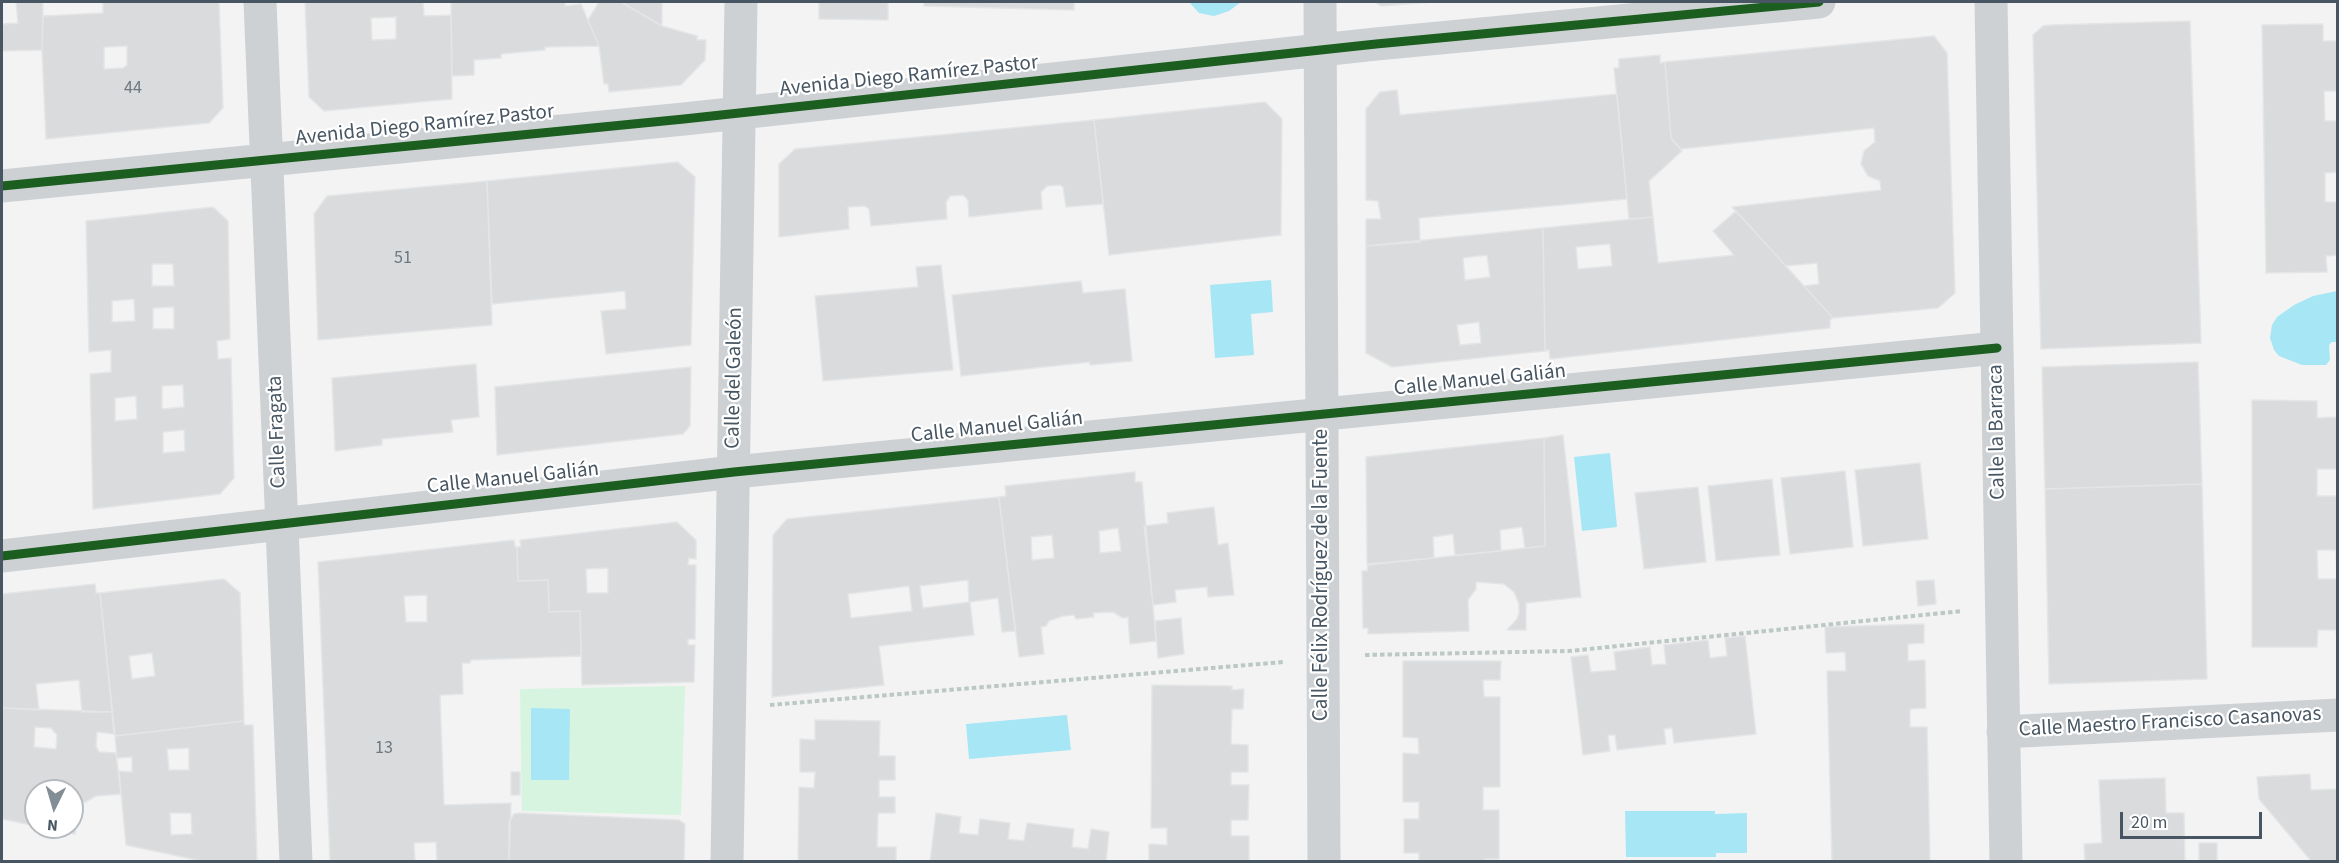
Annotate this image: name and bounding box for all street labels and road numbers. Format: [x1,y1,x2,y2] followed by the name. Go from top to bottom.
[779,51,1039,103] street label: Avenida Diego Ramírez Pastor
[295,100,555,152] street label: Avenida Diego Ramírez Pastor
[721,307,749,449] street label: Calle del Galeón
[1393,359,1567,403] street label: Calle Manuel Galián
[1984,364,2012,500] street label: Calle la Barraca
[263,375,293,489] street label: Calle Fragata
[910,406,1084,450] street label: Calle Manuel Galián
[1309,429,1335,721] street label: Calle Félix Rodríguez de la Fuente
[426,457,600,501] street label: Calle Manuel Galián
[2018,702,2322,744] street label: Calle Maestro Francisco Casanovas

